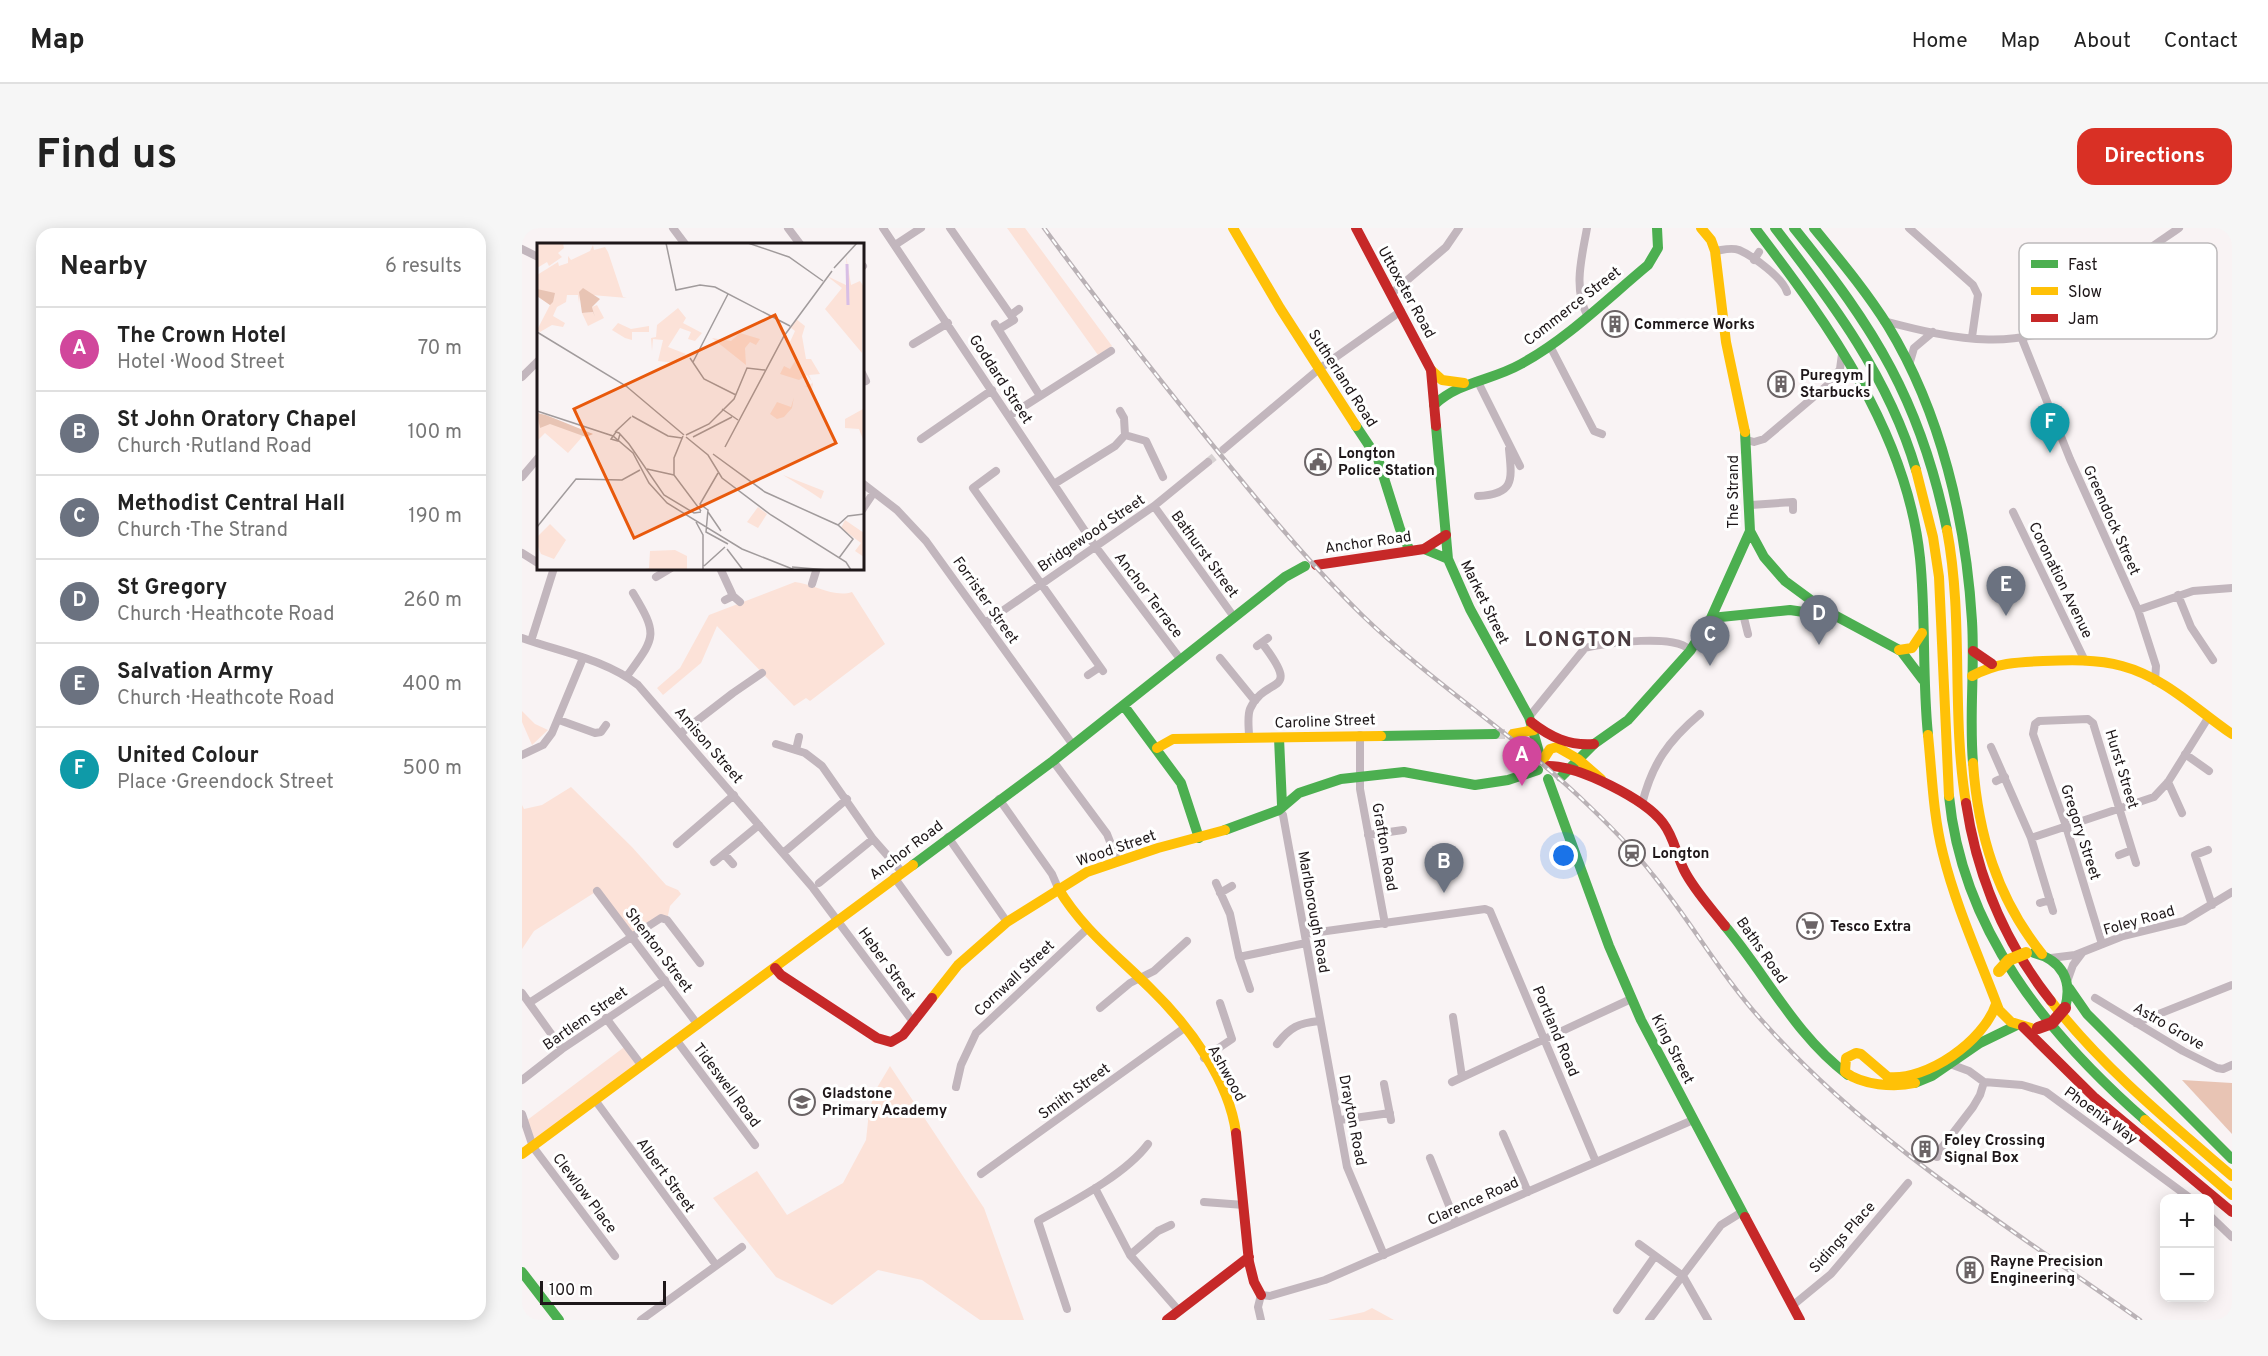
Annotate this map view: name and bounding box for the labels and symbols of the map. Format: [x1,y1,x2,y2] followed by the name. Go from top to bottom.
[537,243,864,570] inset map
[1373,243,1439,342] street label: Uttoxeter Road
[2019,243,2217,339] legend
[2068,256,2098,276] text: Fast
[1521,263,1625,351] street label: Commerce Street
[2068,283,2102,303] text: Slow
[1600,309,1630,339] building icon: Commerce Works
[2068,310,2099,330] text: Jam
[1634,316,1755,335] place label: Commerce Works
[1303,326,1380,431] street label: Sutherland Road
[964,332,1036,428] street label: Goddard Street
[1800,364,1872,403] place label: Puregym | Starbucks
[1766,369,1796,399] building icon: Puregym | Starbucks
[2030,404,2069,453] pin: F
[1338,445,1435,481] place label: Longton Police Station
[1303,447,1333,477] public building icon: Longton Police Station
[1725,455,1744,529] street label: The Strand
[2078,463,2143,579] street label: Greendock Street
[1035,491,1149,577] street label: Bridgewood Street
[1166,508,1242,602] street label: Bathurst Street
[2023,519,2096,642] street label: Coronation Avenue
[1324,528,1413,559] street label: Anchor Road
[1109,549,1186,643] street label: Anchor Terrace
[948,554,1022,648] street label: Forrister Street
[1455,557,1512,648] street label: Market Street
[1986,566,2026,616] pin: E
[1800,596,1838,645] pin: D
[1690,616,1730,666] pin: C
[1525,627,1633,654] district label: LONGTON
[669,704,746,788] street label: Amison Street
[1274,711,1376,734] street label: Caroline Street
[2099,727,2142,811] street label: Hurst Street
[1502,736,1542,786] pin: A
[2055,782,2104,883] street label: Gregory Street
[1366,802,1401,893] street label: Grafton Road
[866,817,948,885] street label: Anchor Road
[1074,827,1159,872] street label: Wood Street
[1617,838,1647,868] station icon: Longton
[1549,841,1578,870] your location
[1424,844,1464,893] pin: B
[1652,845,1710,864] place label: Longton
[1292,850,1333,975] street label: Marlborough Road
[2101,902,2177,941] street label: Foley Road
[620,905,696,997] street label: Shenton Street
[1795,911,1825,941] supermarket icon: Tesco Extra
[1731,914,1791,988] street label: Baths Road
[1830,918,1911,937] place label: Tesco Extra
[853,924,919,1005] street label: Heber Street
[971,937,1059,1021] street label: Cornwall Street
[540,983,632,1055] street label: Bartlem Street
[1527,983,1582,1080] street label: Portland Road
[2129,999,2207,1055] street label: Astro Grove
[1646,1012,1697,1088] street label: King Street
[688,1040,764,1132] street label: Tideswell Road
[1202,1042,1249,1105] street label: Ashwood
[1035,1060,1115,1125] street label: Smith Street
[1333,1073,1370,1167] street label: Drayton Road
[2060,1083,2141,1149] street label: Phoenix Way
[822,1085,948,1121] place label: Gladstone Primary Academy
[787,1087,817,1117] school or university icon: Gladstone Primary Academy
[1944,1132,2045,1168] place label: Foley Crossing Signal Box
[1910,1134,1940,1164] building icon: Foley Crossing Signal Box
[631,1135,698,1217] street label: Albert Street
[547,1150,620,1238] street label: Clewlow Place
[1425,1174,1522,1231] street label: Clarence Road
[1806,1198,1880,1278] street label: Sidings Place
[1990,1253,2103,1289] place label: Rayne Precision Engineering
[1955,1255,1985,1285] building icon: Rayne Precision Engineering
[540,1278,666,1306] scale bar

